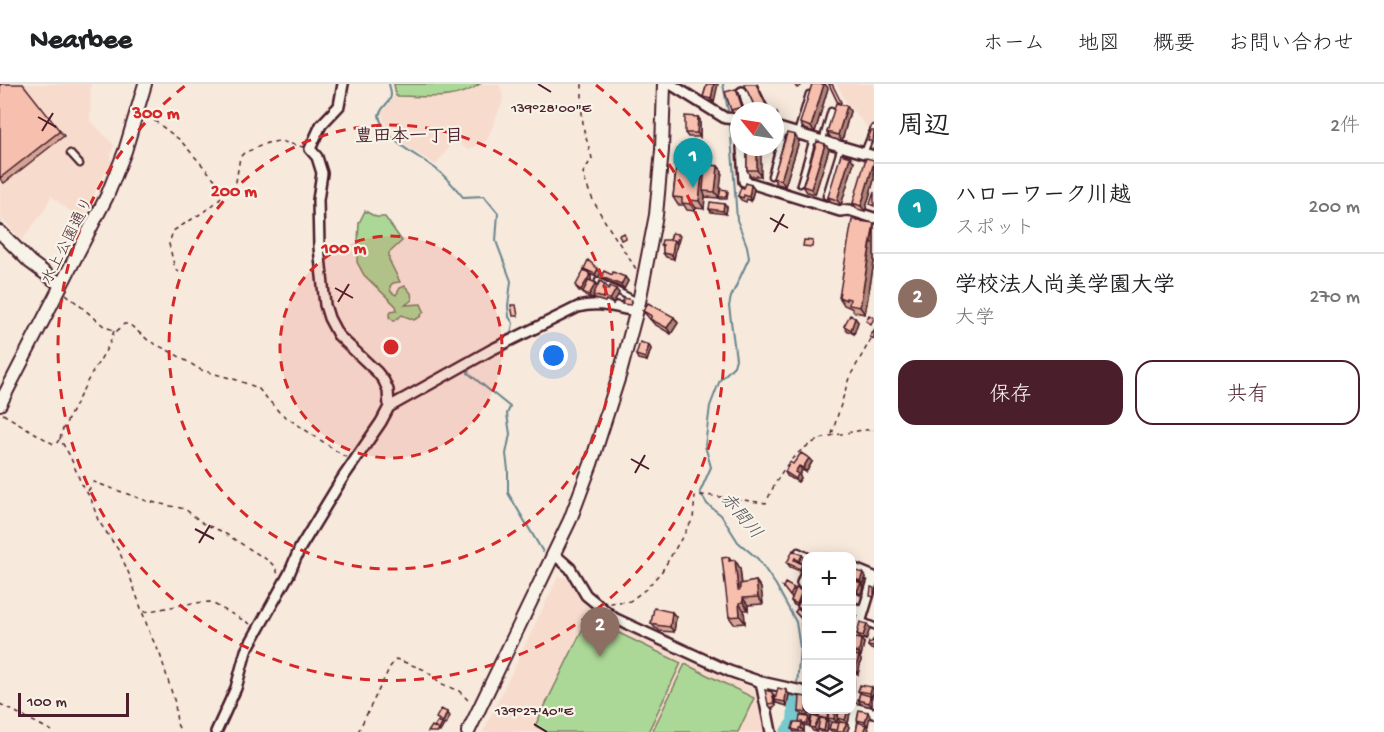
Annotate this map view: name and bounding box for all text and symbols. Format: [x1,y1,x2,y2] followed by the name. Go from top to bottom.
[30,25,132,58] text: Nearbee
[983,33,1045,58] text: ホーム
[1078,33,1120,58] text: 地図
[1153,33,1195,58] text: 概要
[1228,33,1354,58] text: お問い合わせ
[510,100,592,118] text: 139°28'00"E
[730,102,784,156] north arrow
[132,104,180,125] text: 300 m
[898,113,950,144] text: 周辺
[1330,116,1360,139] text: 2件
[355,126,463,148] district label: 豊田本一丁目
[674,138,712,188] pin: 1
[211,182,257,203] text: 200 m
[955,184,1131,210] text: ハローワーク川越
[38,194,99,289] street label: 水上公園通り
[913,197,922,220] text: 1
[1309,197,1360,220] text: 200 m
[955,218,1035,241] text: スポット
[321,239,367,260] text: 100 m
[955,274,1175,300] text: 学校法人尚美学園大学
[913,287,922,310] text: 2
[1310,287,1360,310] text: 270 m
[955,308,995,331] text: 大学
[381,337,401,357] centre of rings
[539,341,568,370] your location
[898,360,1123,425] button: 保存
[1135,360,1360,425] button: 共有
[715,489,766,544] water label: 赤間川
[802,552,856,714] map controls
[802,552,856,606] button: +
[802,606,856,660] button: −
[580,608,620,657] pin: 2
[802,660,856,714] button: layers
[18,690,129,718] scale bar
[27,694,67,713] text: 100 m
[494,703,574,721] text: 139°27'40"E

